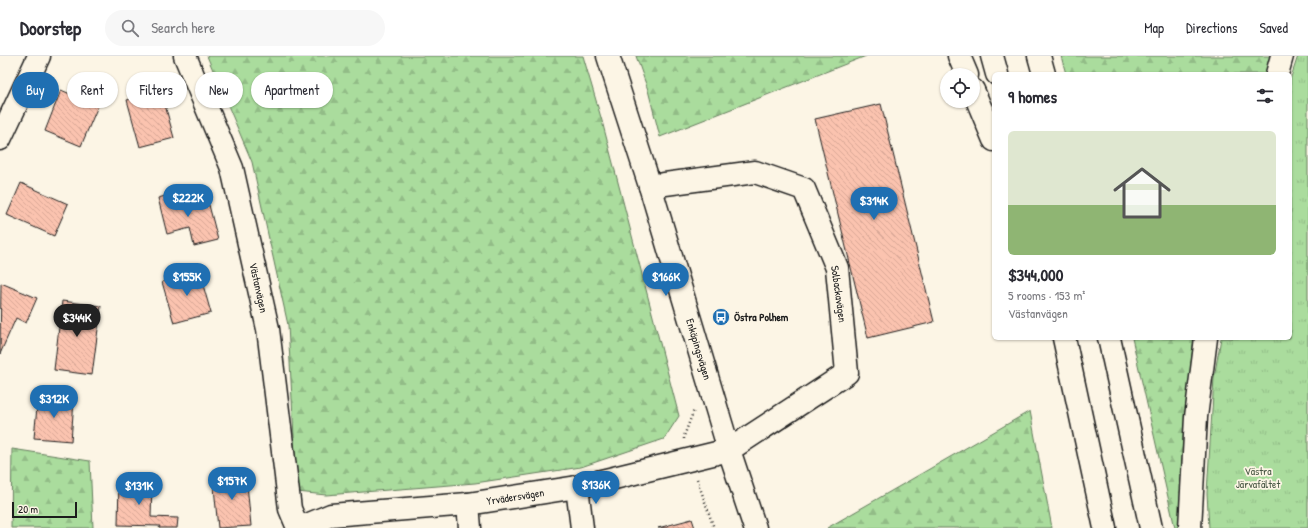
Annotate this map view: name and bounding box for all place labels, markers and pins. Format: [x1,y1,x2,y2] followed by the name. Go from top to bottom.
[160,184,216,218] pin: $222K
[846,187,902,221] pin: $314K
[159,263,215,297] pin: $155K
[638,263,694,297] pin: $166K
[49,304,105,338] pin: $344K
[711,307,731,327] bus stop icon: Östra Polhem
[734,310,789,324] place label: Östra Polhem
[26,385,82,419] pin: $312K
[204,467,260,501] pin: $157K
[568,471,624,505] pin: $136K
[111,472,167,506] pin: $131K

